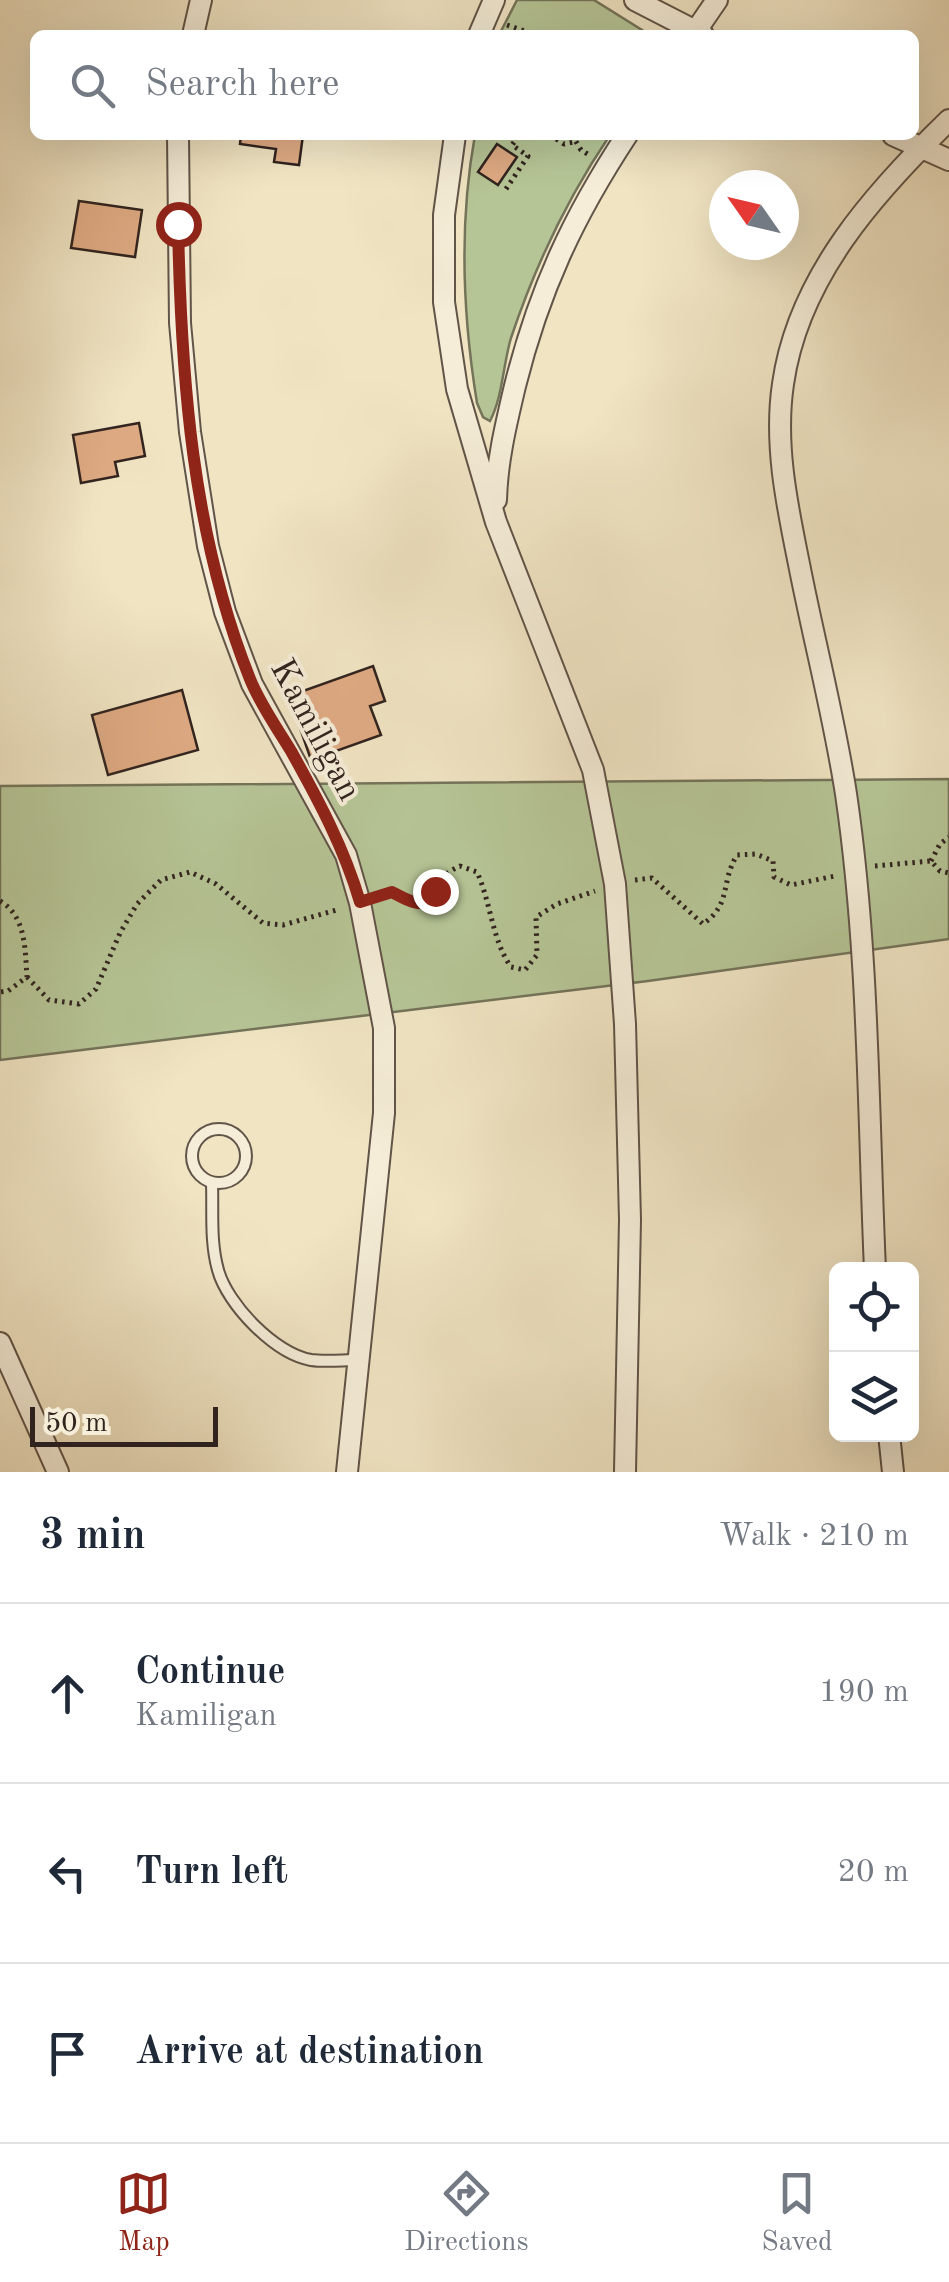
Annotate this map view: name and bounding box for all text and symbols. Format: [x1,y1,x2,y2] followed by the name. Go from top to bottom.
[30,30,919,140] search box
[65,58,120,113] icon: search
[145,66,340,104] text: Search here
[709,170,799,260] north arrow
[156,202,202,248] route start
[263,654,367,807] street label: Kamiligan
[413,869,459,915] route end
[829,1262,919,1442] map controls
[829,1262,919,1352] button: locate
[829,1352,919,1442] button: layers
[30,1402,218,1446] scale bar
[45,1410,108,1438] text: 50 m
[40,1516,146,1558] text: 3 min
[719,1521,909,1553] text: Walk · 210 m
[135,1654,285,1692] text: Continue
[40,1666,95,1721] icon: ahead
[819,1677,909,1709] text: 190 m
[135,1701,277,1733] text: Kamiligan
[40,1846,95,1901] icon: left
[135,1854,288,1892] text: Turn left
[838,1857,909,1889] text: 20 m
[40,2026,95,2081] icon: arrive
[135,2034,484,2072] text: Arrive at destination
[116,2166,171,2261] tab: Map
[404,2166,529,2261] tab: Directions
[761,2166,833,2261] tab: Saved

